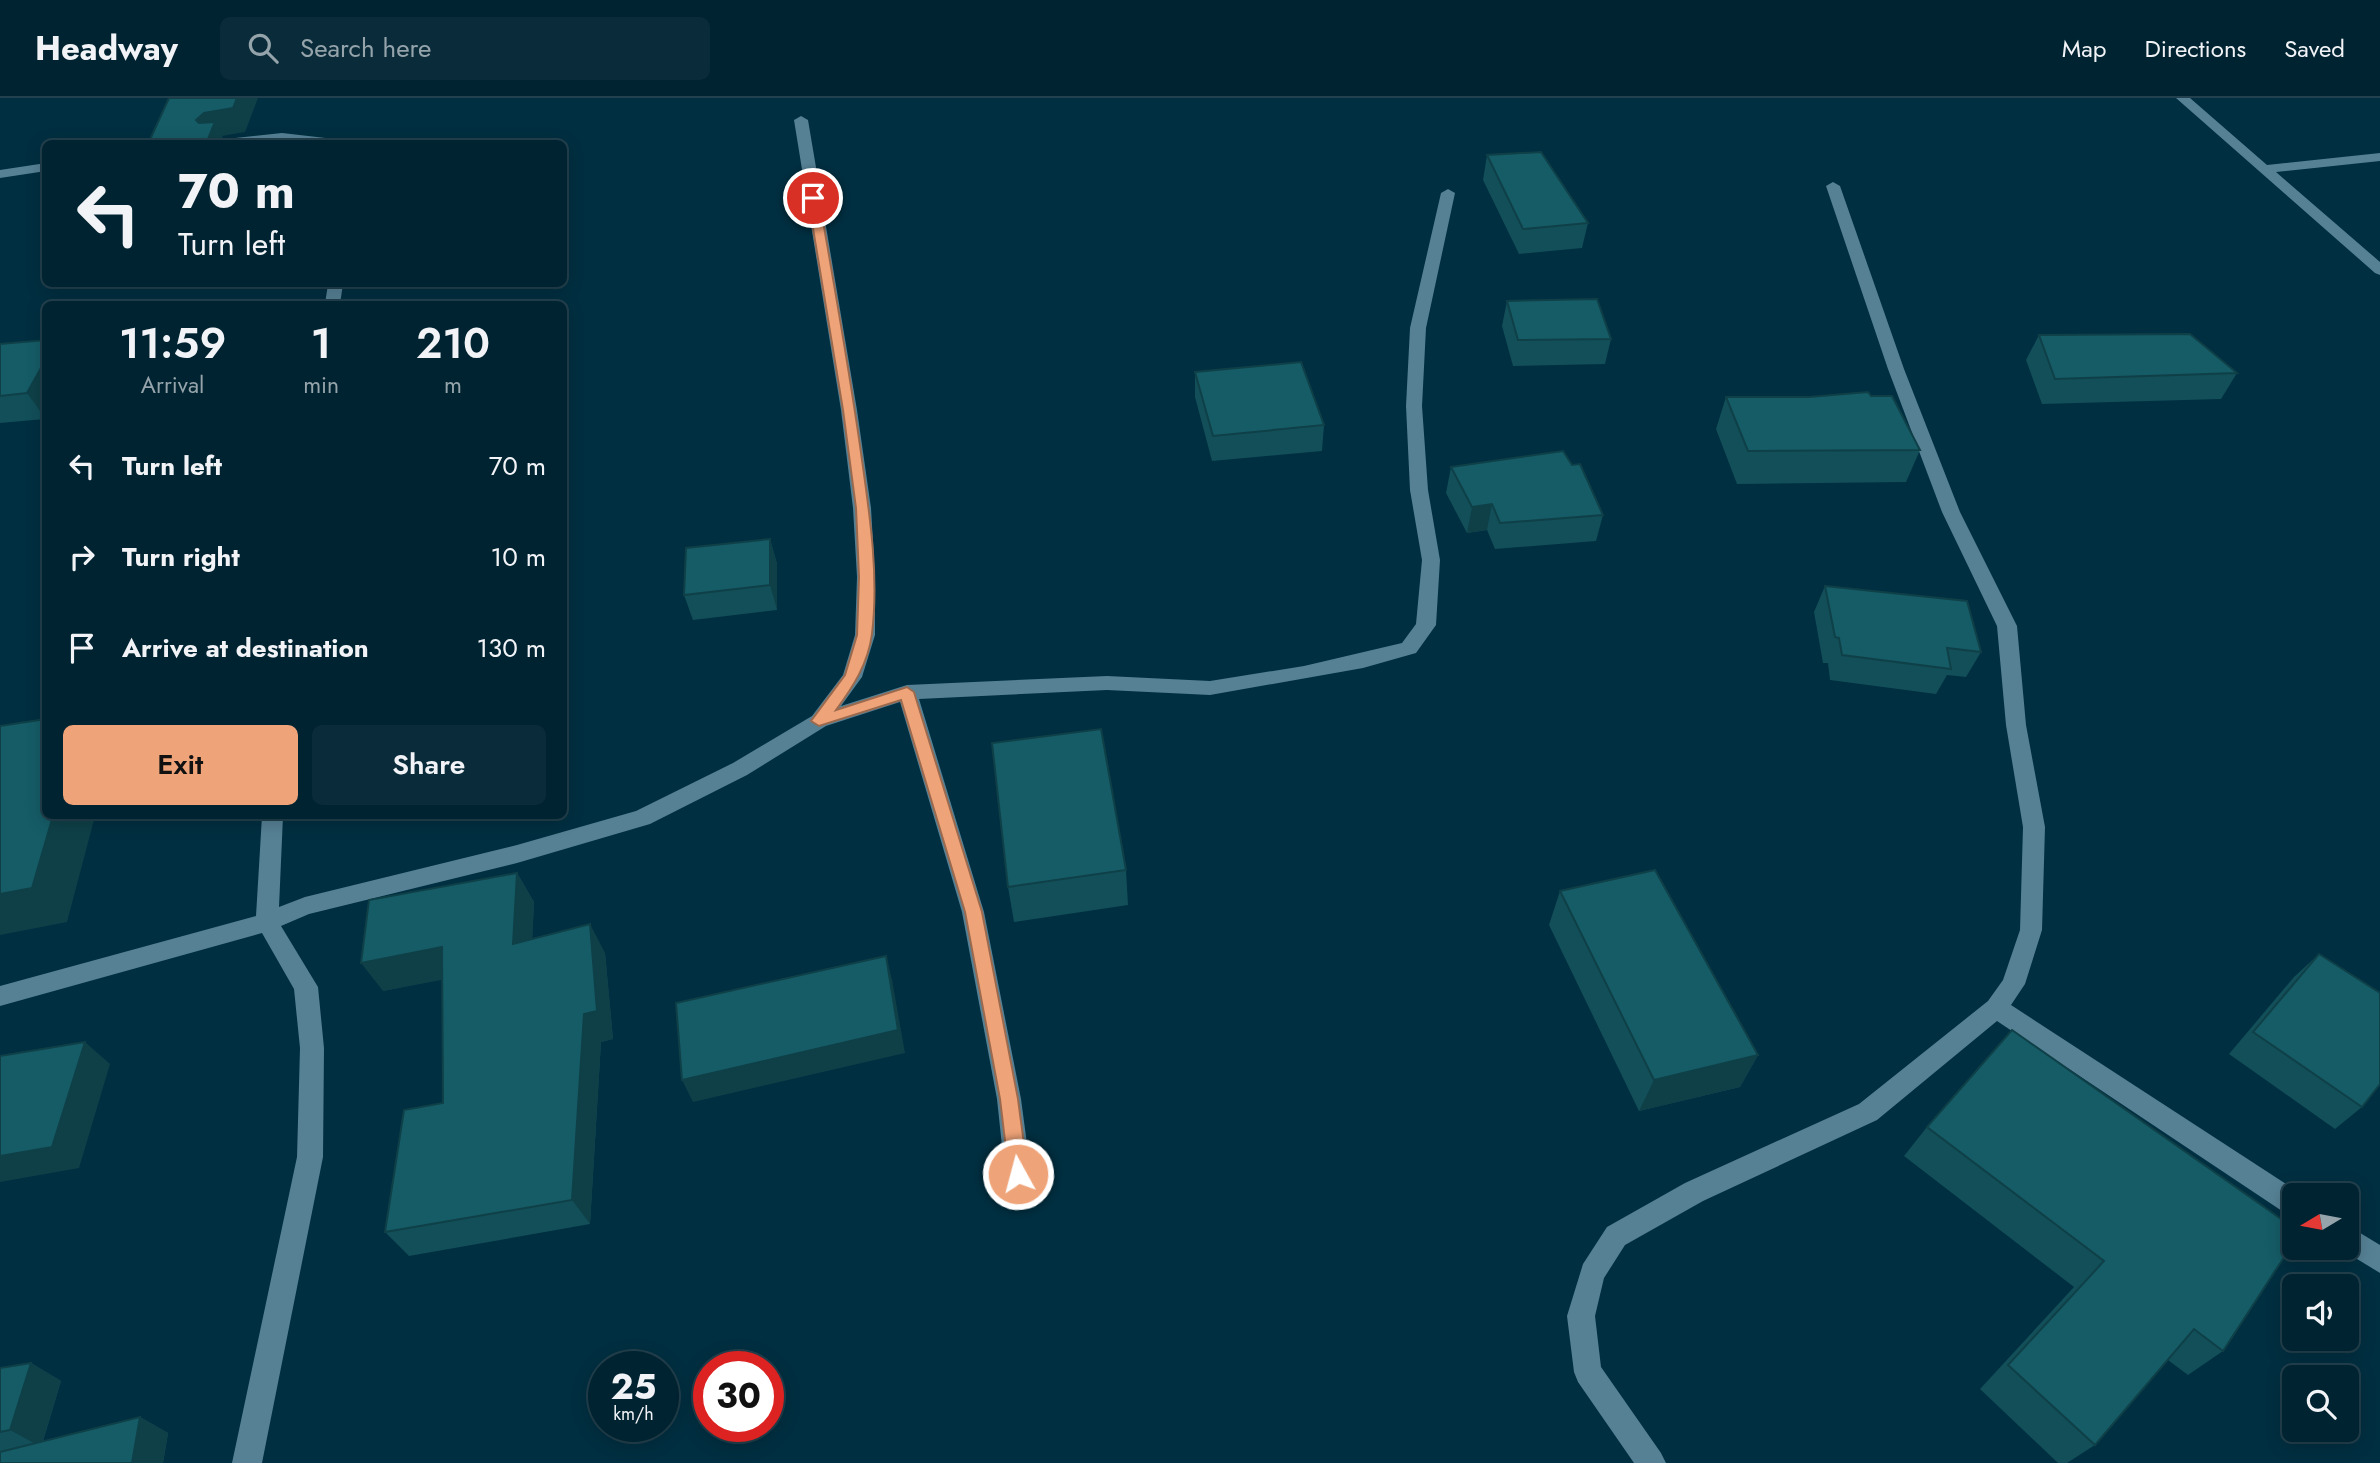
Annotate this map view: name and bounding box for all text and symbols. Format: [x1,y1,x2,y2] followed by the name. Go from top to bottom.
[220,17,710,80] search box
[35,25,178,72] text: Headway
[244,29,282,67] icon: search
[300,29,431,67] text: Search here
[2062,31,2107,66] text: Map
[2145,31,2246,66] text: Directions
[2284,31,2345,66] text: Saved
[178,156,295,226] text: 70 m
[63,168,154,259] icon: left
[783,168,843,228] pin
[794,179,832,217] icon: arrive
[178,221,285,267] text: Turn left
[119,313,226,374] text: 11:59
[311,313,331,374] text: 1
[416,313,490,374] text: 210
[141,368,204,402] text: Arrival
[303,368,339,402] text: min
[444,368,462,402] text: m
[63,447,101,485] icon: left
[122,447,222,485] text: Turn left
[489,447,546,485] text: 70 m
[63,538,101,576] icon: right
[122,538,240,576] text: Turn right
[491,538,546,576] text: 10 m
[63,629,101,667] icon: arrive
[122,629,369,667] text: Arrive at destination
[476,629,546,667] text: 130 m
[63,725,298,805] button: Exit
[312,725,546,805] button: Share
[981,1137,1055,1211] position arrow
[2282,1183,2359,1260] north arrow
[2282,1183,2359,1442] map controls
[2282,1274,2359,1351] button: sound
[693,1351,784,1442] speed limit sign: 30
[611,1362,656,1412] text: 25
[2282,1365,2359,1442] button: search
[613,1401,654,1427] text: km/h

